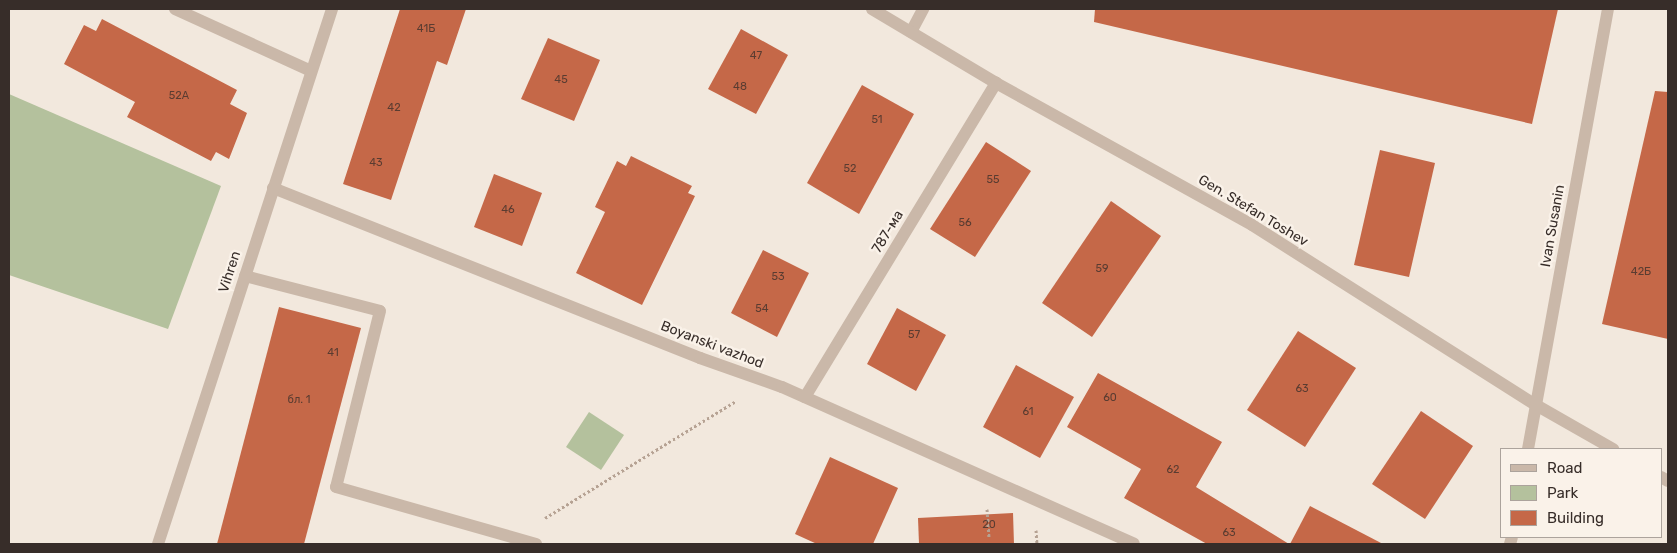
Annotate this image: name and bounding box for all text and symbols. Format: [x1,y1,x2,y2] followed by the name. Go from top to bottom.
[417,22,435,36] house number: 41Б
[750,49,762,63] house number: 47
[554,73,568,87] house number: 45
[733,80,747,94] house number: 48
[169,89,189,103] house number: 52А
[387,101,401,115] house number: 42
[871,113,883,127] house number: 51
[369,156,383,170] house number: 43
[844,162,856,176] house number: 52
[1195,171,1311,251] street label: Gen. Stefan Toshev
[986,173,1000,187] house number: 55
[1537,184,1569,268] street label: Ivan Susanin
[501,203,515,217] house number: 46
[869,208,907,256] street label: 787-ма
[958,216,972,230] house number: 56
[215,249,245,295] street label: Vihren
[1095,262,1109,276] house number: 59
[1631,265,1651,279] house number: 42Б
[771,270,785,284] house number: 53
[755,302,769,316] house number: 54
[658,318,766,372] street label: Boyanski vazhod
[908,328,920,342] house number: 57
[327,346,339,360] house number: 41
[1295,382,1309,396] house number: 63
[1103,391,1117,405] house number: 60
[288,393,310,407] house number: бл. 1
[1022,405,1034,419] house number: 61
[1500,448,1662,538] legend
[1547,459,1583,477] text: Road
[1166,463,1180,477] house number: 62
[1547,484,1578,502] text: Park
[1547,509,1604,527] text: Building
[982,518,996,532] house number: 20
[1222,526,1236,540] house number: 63

